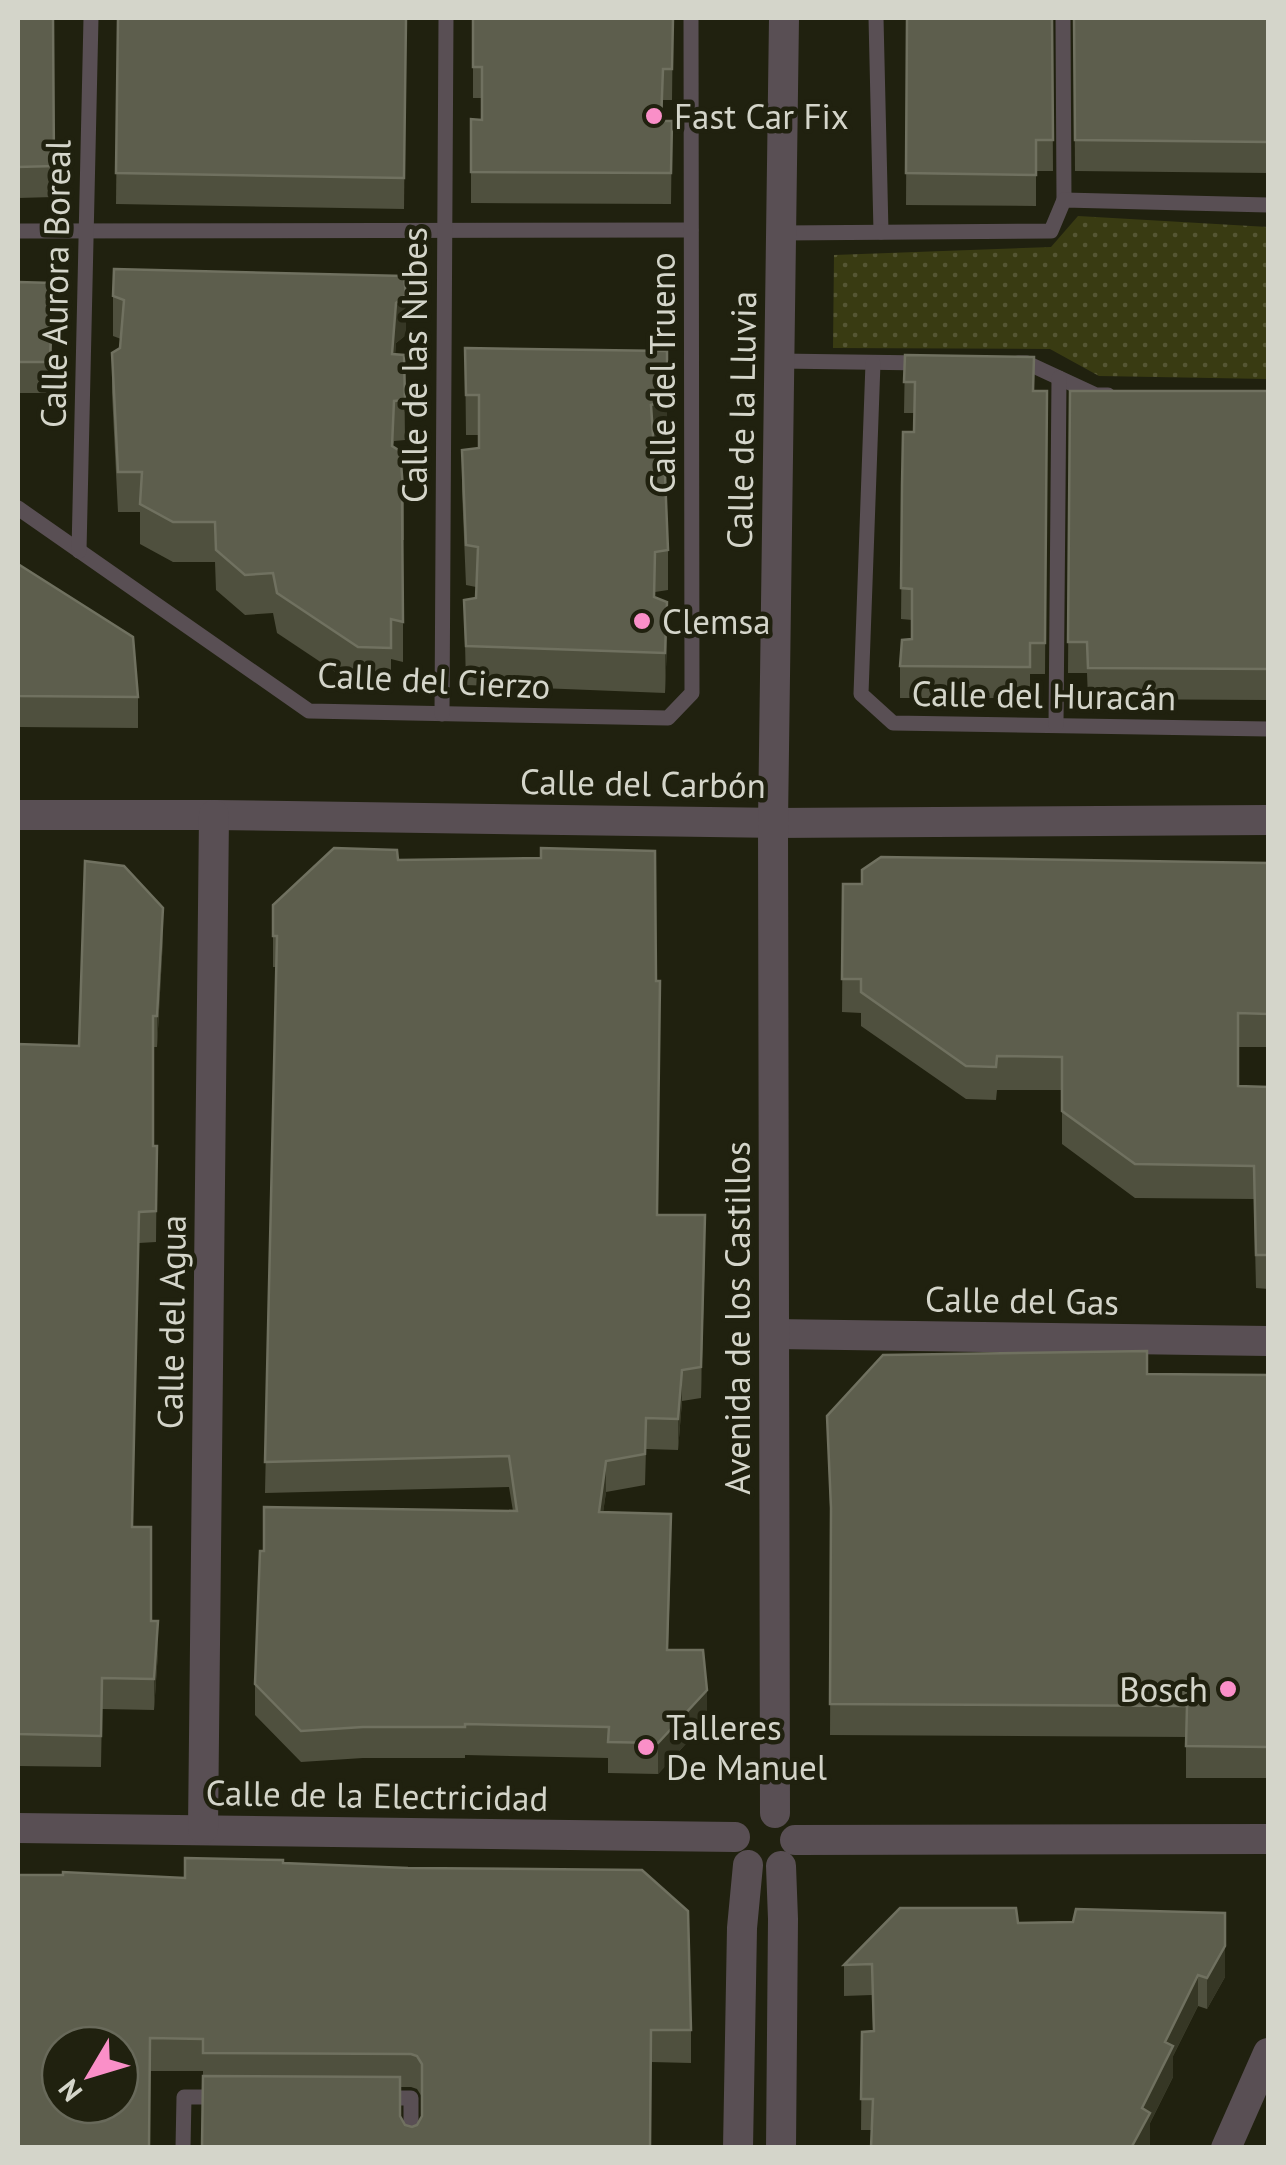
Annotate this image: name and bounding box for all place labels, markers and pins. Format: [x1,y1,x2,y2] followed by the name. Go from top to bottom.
[674,93,849,139] place label: Fast Car Fix
[643,105,665,127] marker: Fast Car Fix
[662,598,771,644] place label: Clemsa
[631,610,653,632] marker: Clemsa
[1119,1666,1208,1712] place label: Bosch
[1217,1678,1239,1700] marker: Bosch
[666,1704,827,1790] place label: Talleres De Manuel
[635,1736,657,1758] marker: Talleres De Manuel

